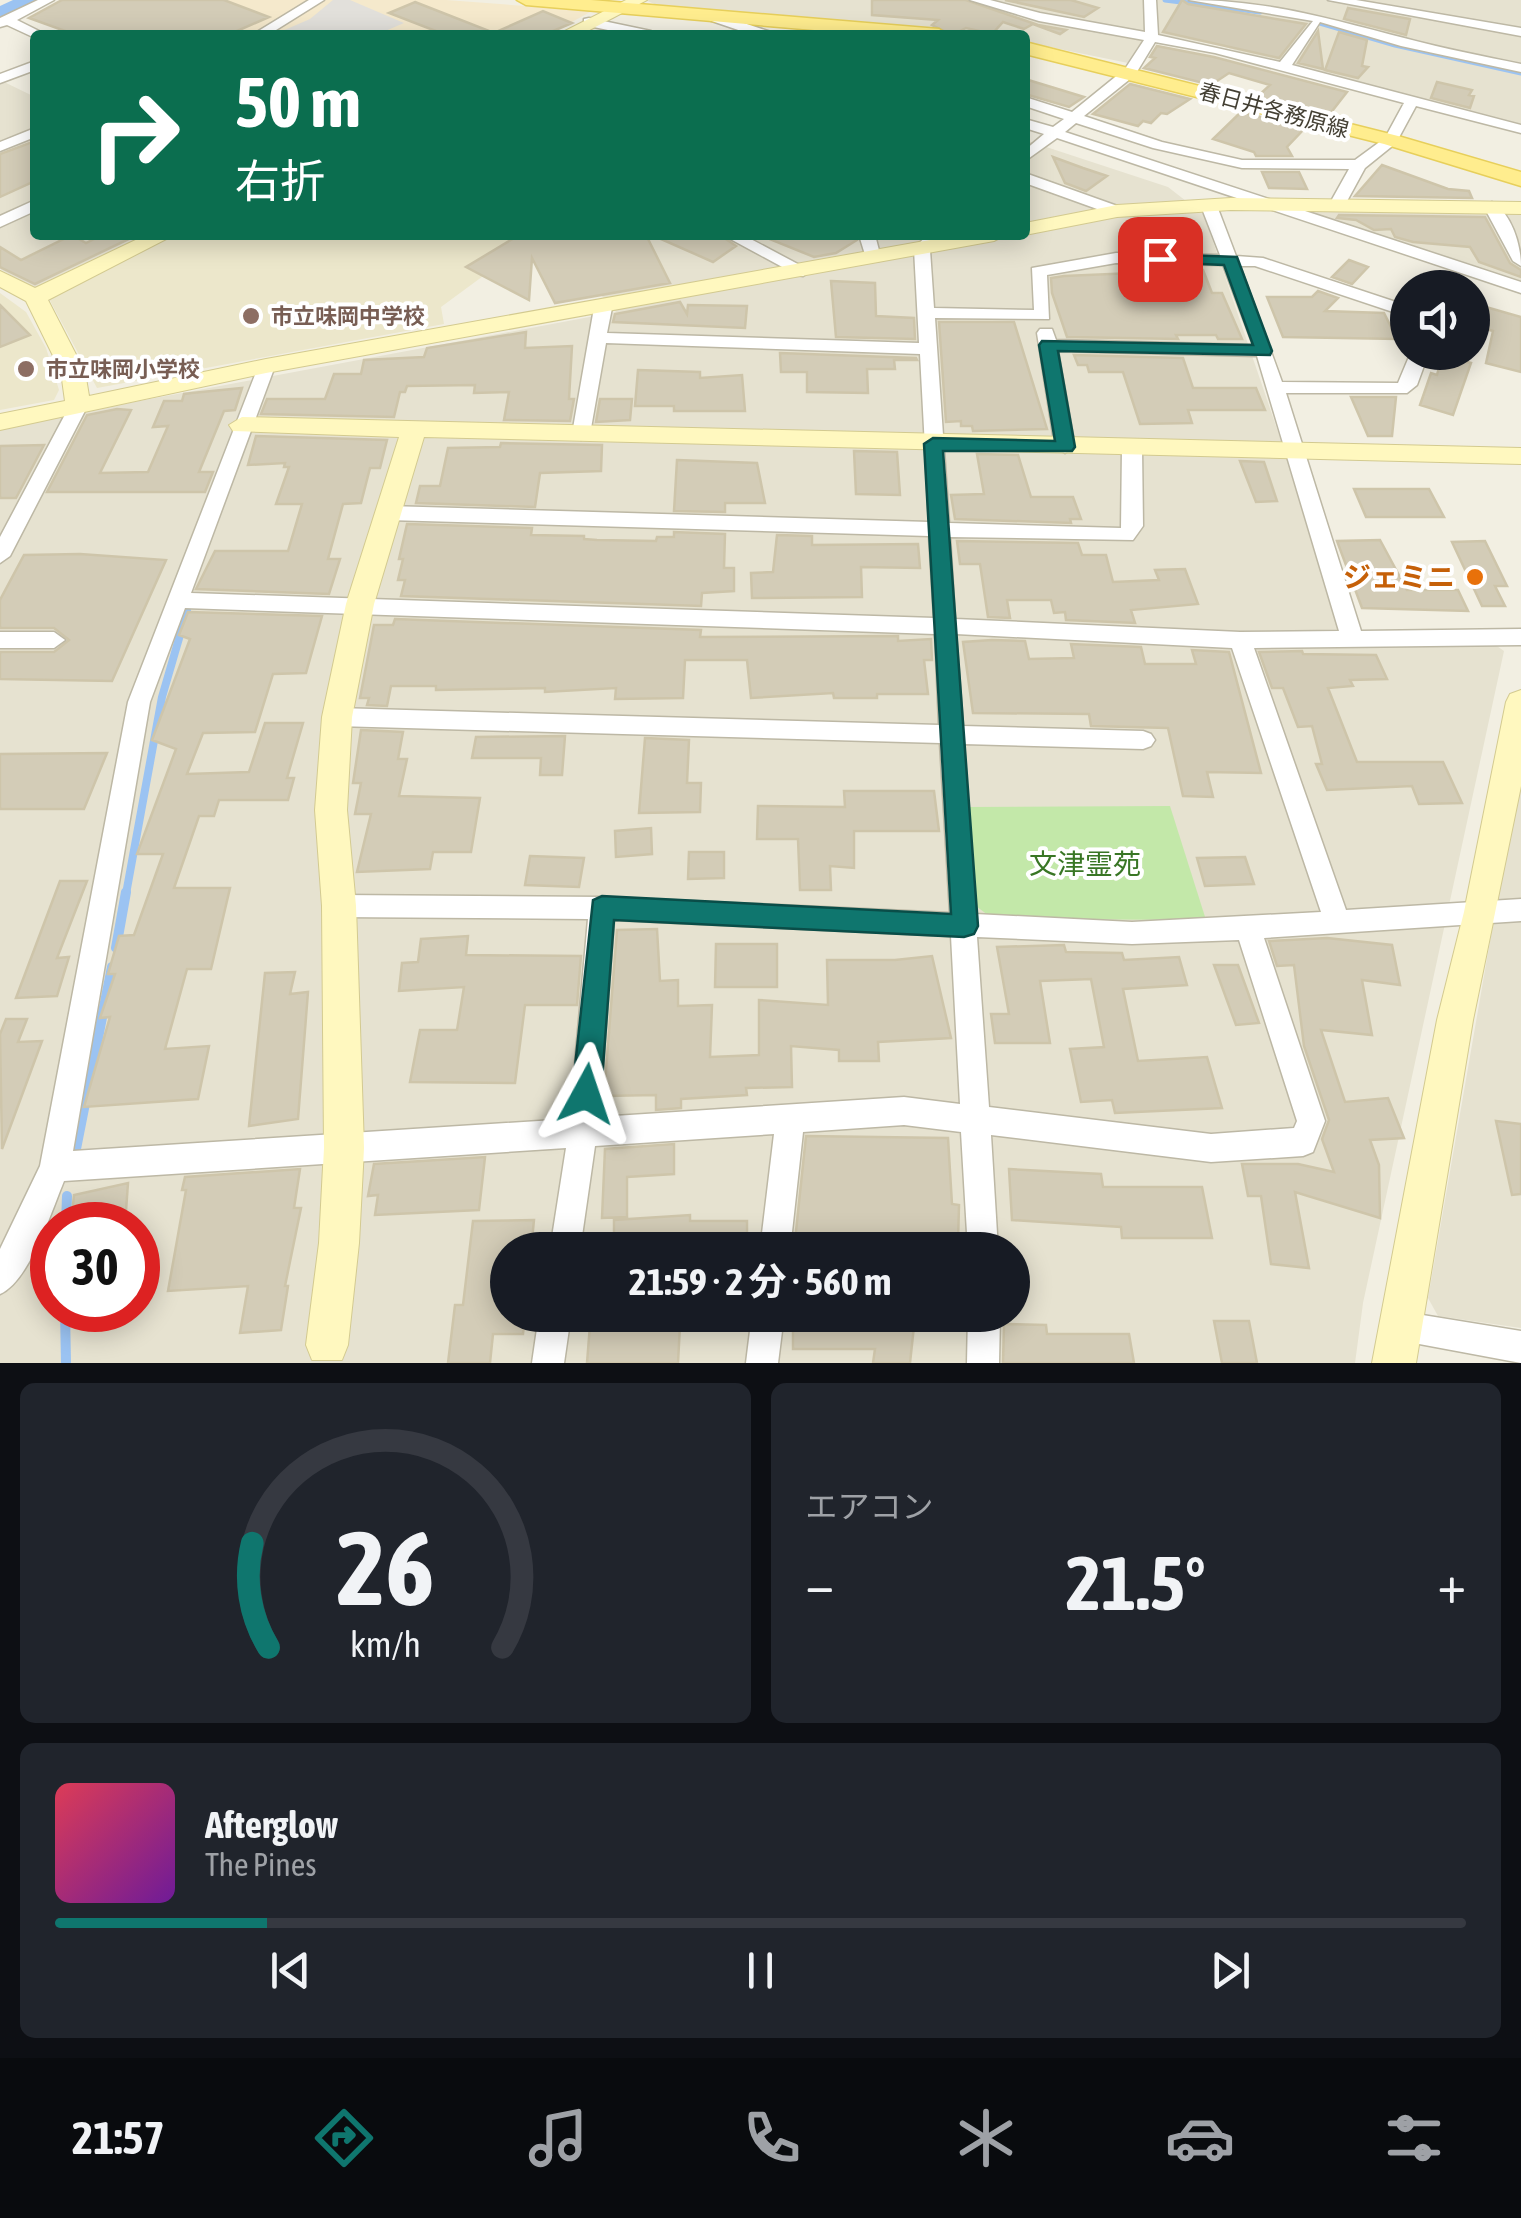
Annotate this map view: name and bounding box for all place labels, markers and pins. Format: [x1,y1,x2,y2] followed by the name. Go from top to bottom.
[1118,217,1203,302] pin
[271,303,425,329] place label: 市立味岡中学校
[240,305,262,327] marker: 市立味岡中学校
[46,356,200,382] place label: 市立味岡小学校
[15,358,37,380] marker: 市立味岡小学校
[1343,561,1455,593] place label: ジェミニ
[1464,566,1486,588] marker: ジェミニ

